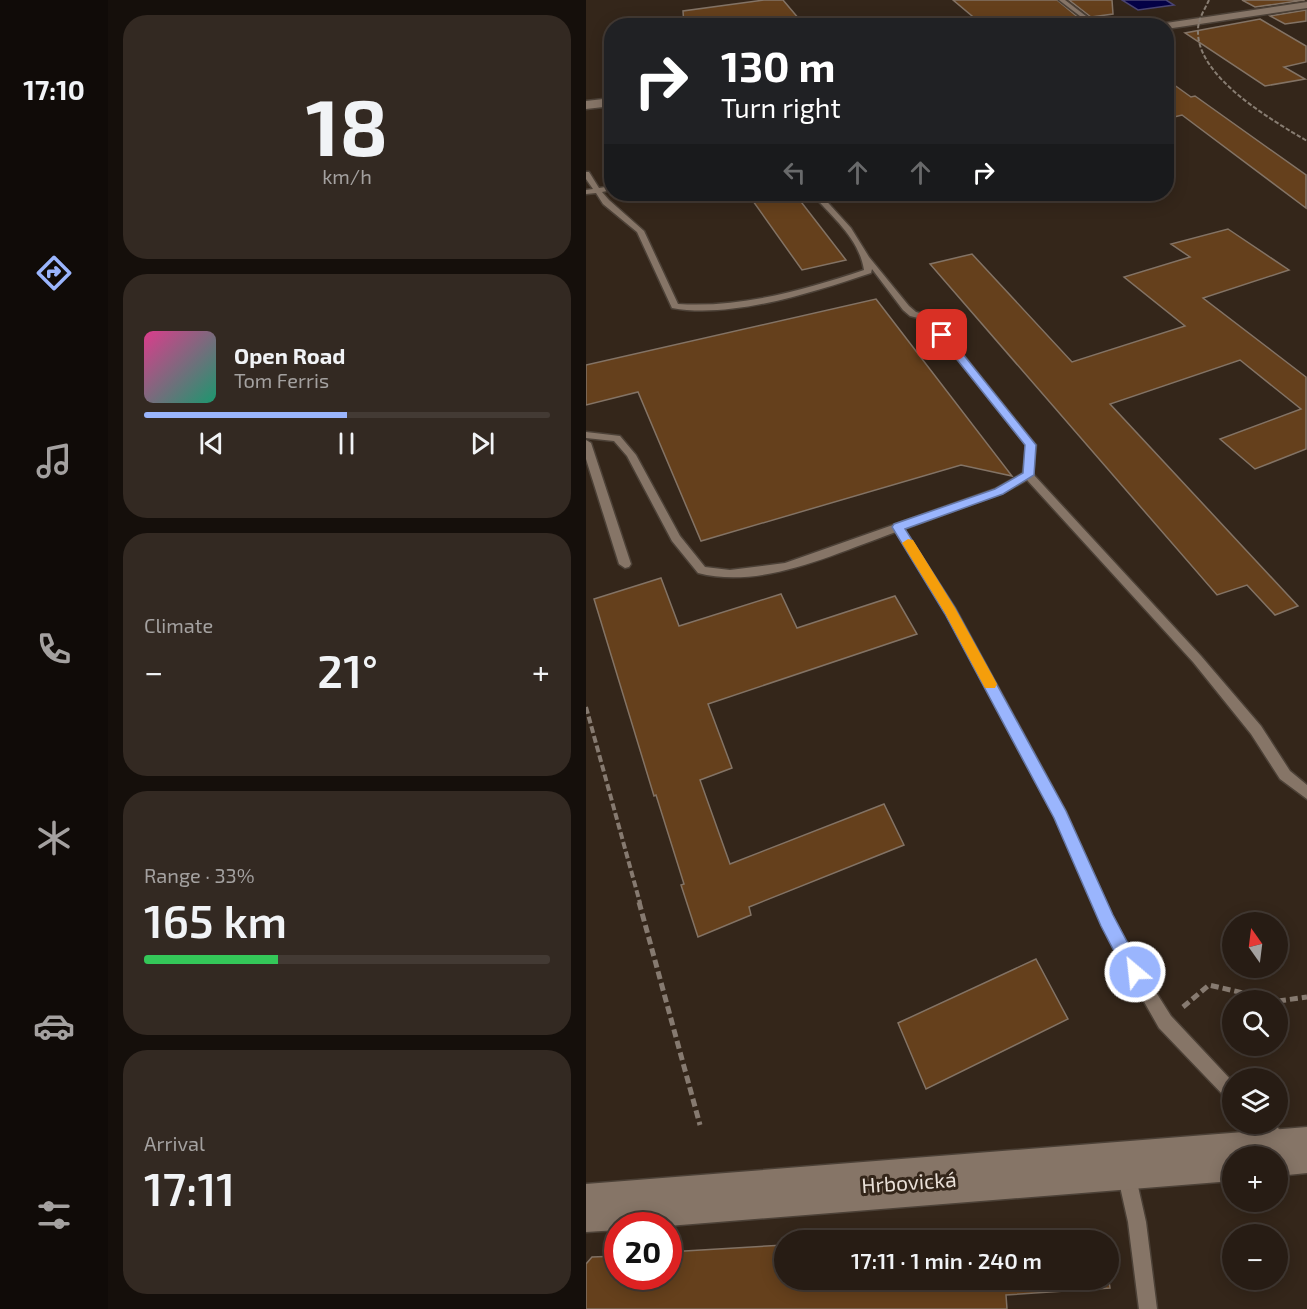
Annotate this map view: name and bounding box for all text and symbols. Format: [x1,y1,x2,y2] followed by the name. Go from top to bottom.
[721,40,836,90] text: 130 m
[622,42,700,120] icon: right
[23,73,85,105] text: 17:10
[306,78,388,172] text: 18
[721,91,841,123] text: Turn right
[778,156,811,189] icon: left
[841,156,874,189] icon: ahead
[904,156,937,189] icon: ahead
[967,156,1000,189] icon: right
[322,164,372,188] text: km/h
[33,252,75,294] icon: directions
[916,309,967,360] pin
[925,318,958,351] icon: arrive
[234,342,346,368] text: Open Road
[234,368,329,392] text: Tom Ferris
[195,427,228,460] icon: previous
[330,427,363,460] icon: pause
[466,427,499,460] icon: next
[33,440,75,482] icon: music
[144,613,213,637] text: Climate
[33,628,75,670] icon: phone
[317,643,378,697] text: 21°
[144,651,163,691] text: −
[532,651,550,691] text: +
[33,817,75,859] icon: climate
[144,863,255,887] text: Range · 33%
[144,893,287,947] text: 165 km
[1222,912,1288,978] north arrow
[1222,912,1288,1290] map controls
[1103,940,1167,1004] position arrow
[1222,990,1288,1056] button: search
[33,1005,75,1047] icon: car
[1222,1068,1288,1134] button: layers
[144,1131,205,1155] text: Arrival
[1222,1146,1288,1212] button: +
[144,1161,235,1215] text: 17:11
[861,1166,957,1197] street label: Hrbovická
[33,1194,75,1236] icon: filters
[604,1212,682,1290] speed limit sign: 20
[1222,1224,1288,1290] button: −
[851,1247,1042,1273] text: 17:11 · 1 min · 240 m

